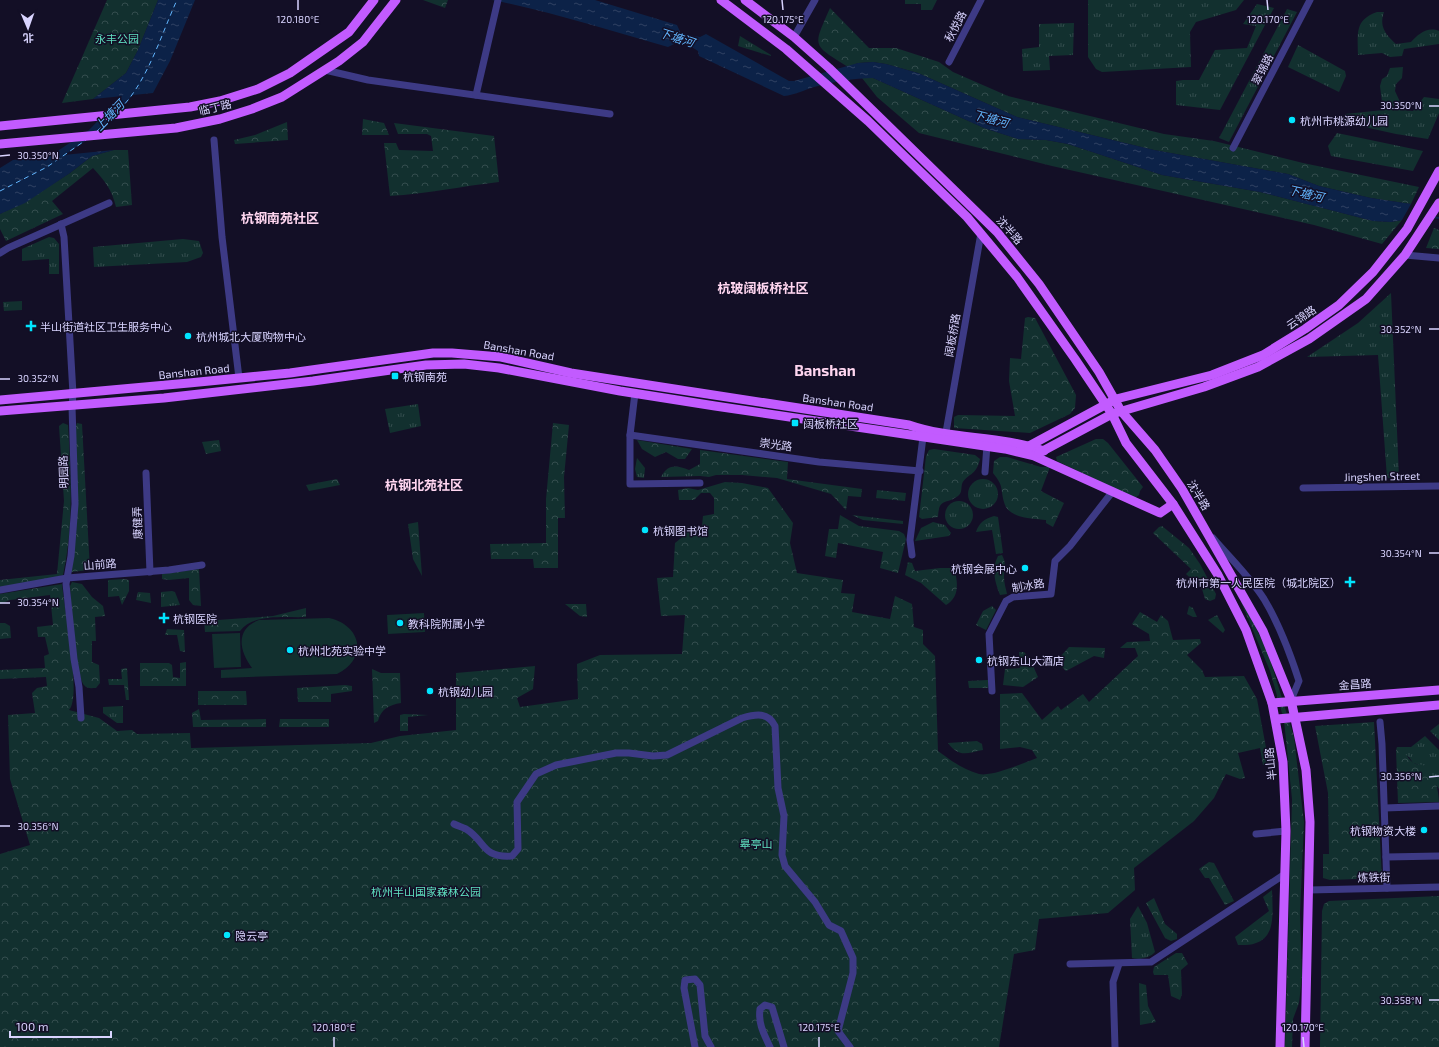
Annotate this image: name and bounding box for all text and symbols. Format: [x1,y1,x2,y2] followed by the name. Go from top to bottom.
[8,8,48,48] north arrow
[942,8,968,44] street label: 秋悦路
[277,13,320,25] text: 120.180°E
[762,13,804,25] text: 120.175°E
[1247,13,1289,25] text: 120.170°E
[658,25,698,50] water label: 下塘河
[23,32,34,45] text: 北
[95,32,139,45] park label: 永丰公园
[1249,51,1275,87] street label: 翠锦路
[91,96,128,133] water label: 上塘河
[197,97,233,117] street label: 临丁路
[1380,99,1422,111] text: 30.350°N
[972,107,1012,130] water label: 下塘河
[1300,114,1388,127] place label: 杭州市桃源幼儿园
[1287,115,1297,125] marker: 杭州市桃源幼儿园
[17,149,59,161] text: 30.350°N
[1287,182,1327,204] water label: 下塘河
[241,210,319,226] district label: 杭钢南苑社区
[994,213,1026,247] street label: 沈半路
[717,280,809,296] district label: 杭玻阔板桥社区
[1284,302,1318,332] street label: 云锦路
[942,312,962,358] street label: 阔板桥路
[25,320,37,332] marker: 半山街道社区卫生服务中心
[40,320,172,333] place label: 半山街道社区卫生服务中心
[1380,323,1422,335] text: 30.352°N
[196,330,306,343] place label: 杭州城北大厦购物中心
[183,331,193,341] marker: 杭州城北大厦购物中心
[483,337,555,363] street label: Banshan Road
[158,361,230,381] street label: Banshan Road
[794,361,856,379] district label: Banshan
[403,370,447,383] place label: 杭钢南苑
[390,371,400,381] marker: 杭钢南苑
[17,372,59,384] text: 30.352°N
[802,391,874,413] street label: Banshan Road
[803,417,858,430] place label: 阔板桥社区
[790,418,800,428] marker: 阔板桥社区
[759,435,793,453] street label: 崇光路
[56,455,70,489] street label: 明园路
[1344,469,1420,483] street label: Jingshen Street
[385,477,463,493] district label: 杭钢北苑社区
[1185,478,1213,512] street label: 沈半路
[130,506,144,540] street label: 康健弄
[653,524,708,537] place label: 杭钢图书馆
[640,525,650,535] marker: 杭钢图书馆
[1380,547,1422,559] text: 30.354°N
[83,556,117,572] street label: 山前路
[951,562,1017,575] place label: 杭钢会展中心
[1020,563,1030,573] marker: 杭钢会展中心
[1011,576,1045,594] street label: 制冰路
[1176,576,1341,589] place label: 杭州市第一人民医院（城北院区）
[1344,576,1356,588] marker: 杭州市第一人民医院（城北院区）
[17,596,59,608] text: 30.354°N
[158,612,170,624] marker: 杭钢医院
[173,612,217,625] place label: 杭钢医院
[408,617,485,630] place label: 教科院附属小学
[395,618,405,628] marker: 教科院附属小学
[298,644,386,657] place label: 杭州北苑实验中学
[285,645,295,655] marker: 杭州北苑实验中学
[987,654,1064,667] place label: 杭钢东山大酒店
[974,655,984,665] marker: 杭钢东山大酒店
[1338,676,1372,692] street label: 金昌路
[438,685,493,698] place label: 杭钢幼儿园
[425,686,435,696] marker: 杭钢幼儿园
[1262,747,1278,781] street label: 半山路
[1380,770,1422,782] text: 30.356°N
[17,820,59,832] text: 30.356°N
[1350,824,1416,837] place label: 杭钢物资大楼
[1419,825,1429,835] marker: 杭钢物资大楼
[740,837,773,850] park label: 皋亭山
[1357,870,1391,884] street label: 炼铁街
[371,885,481,898] park label: 杭州半山国家森林公园
[235,929,268,942] place label: 隐云亭
[222,930,232,940] marker: 隐云亭
[1380,994,1422,1006] text: 30.358°N
[10,1013,111,1039] scale bar
[16,1019,48,1033] text: 100 m
[313,1021,356,1033] text: 120.180°E
[798,1021,840,1033] text: 120.175°E
[1282,1021,1324,1033] text: 120.170°E

